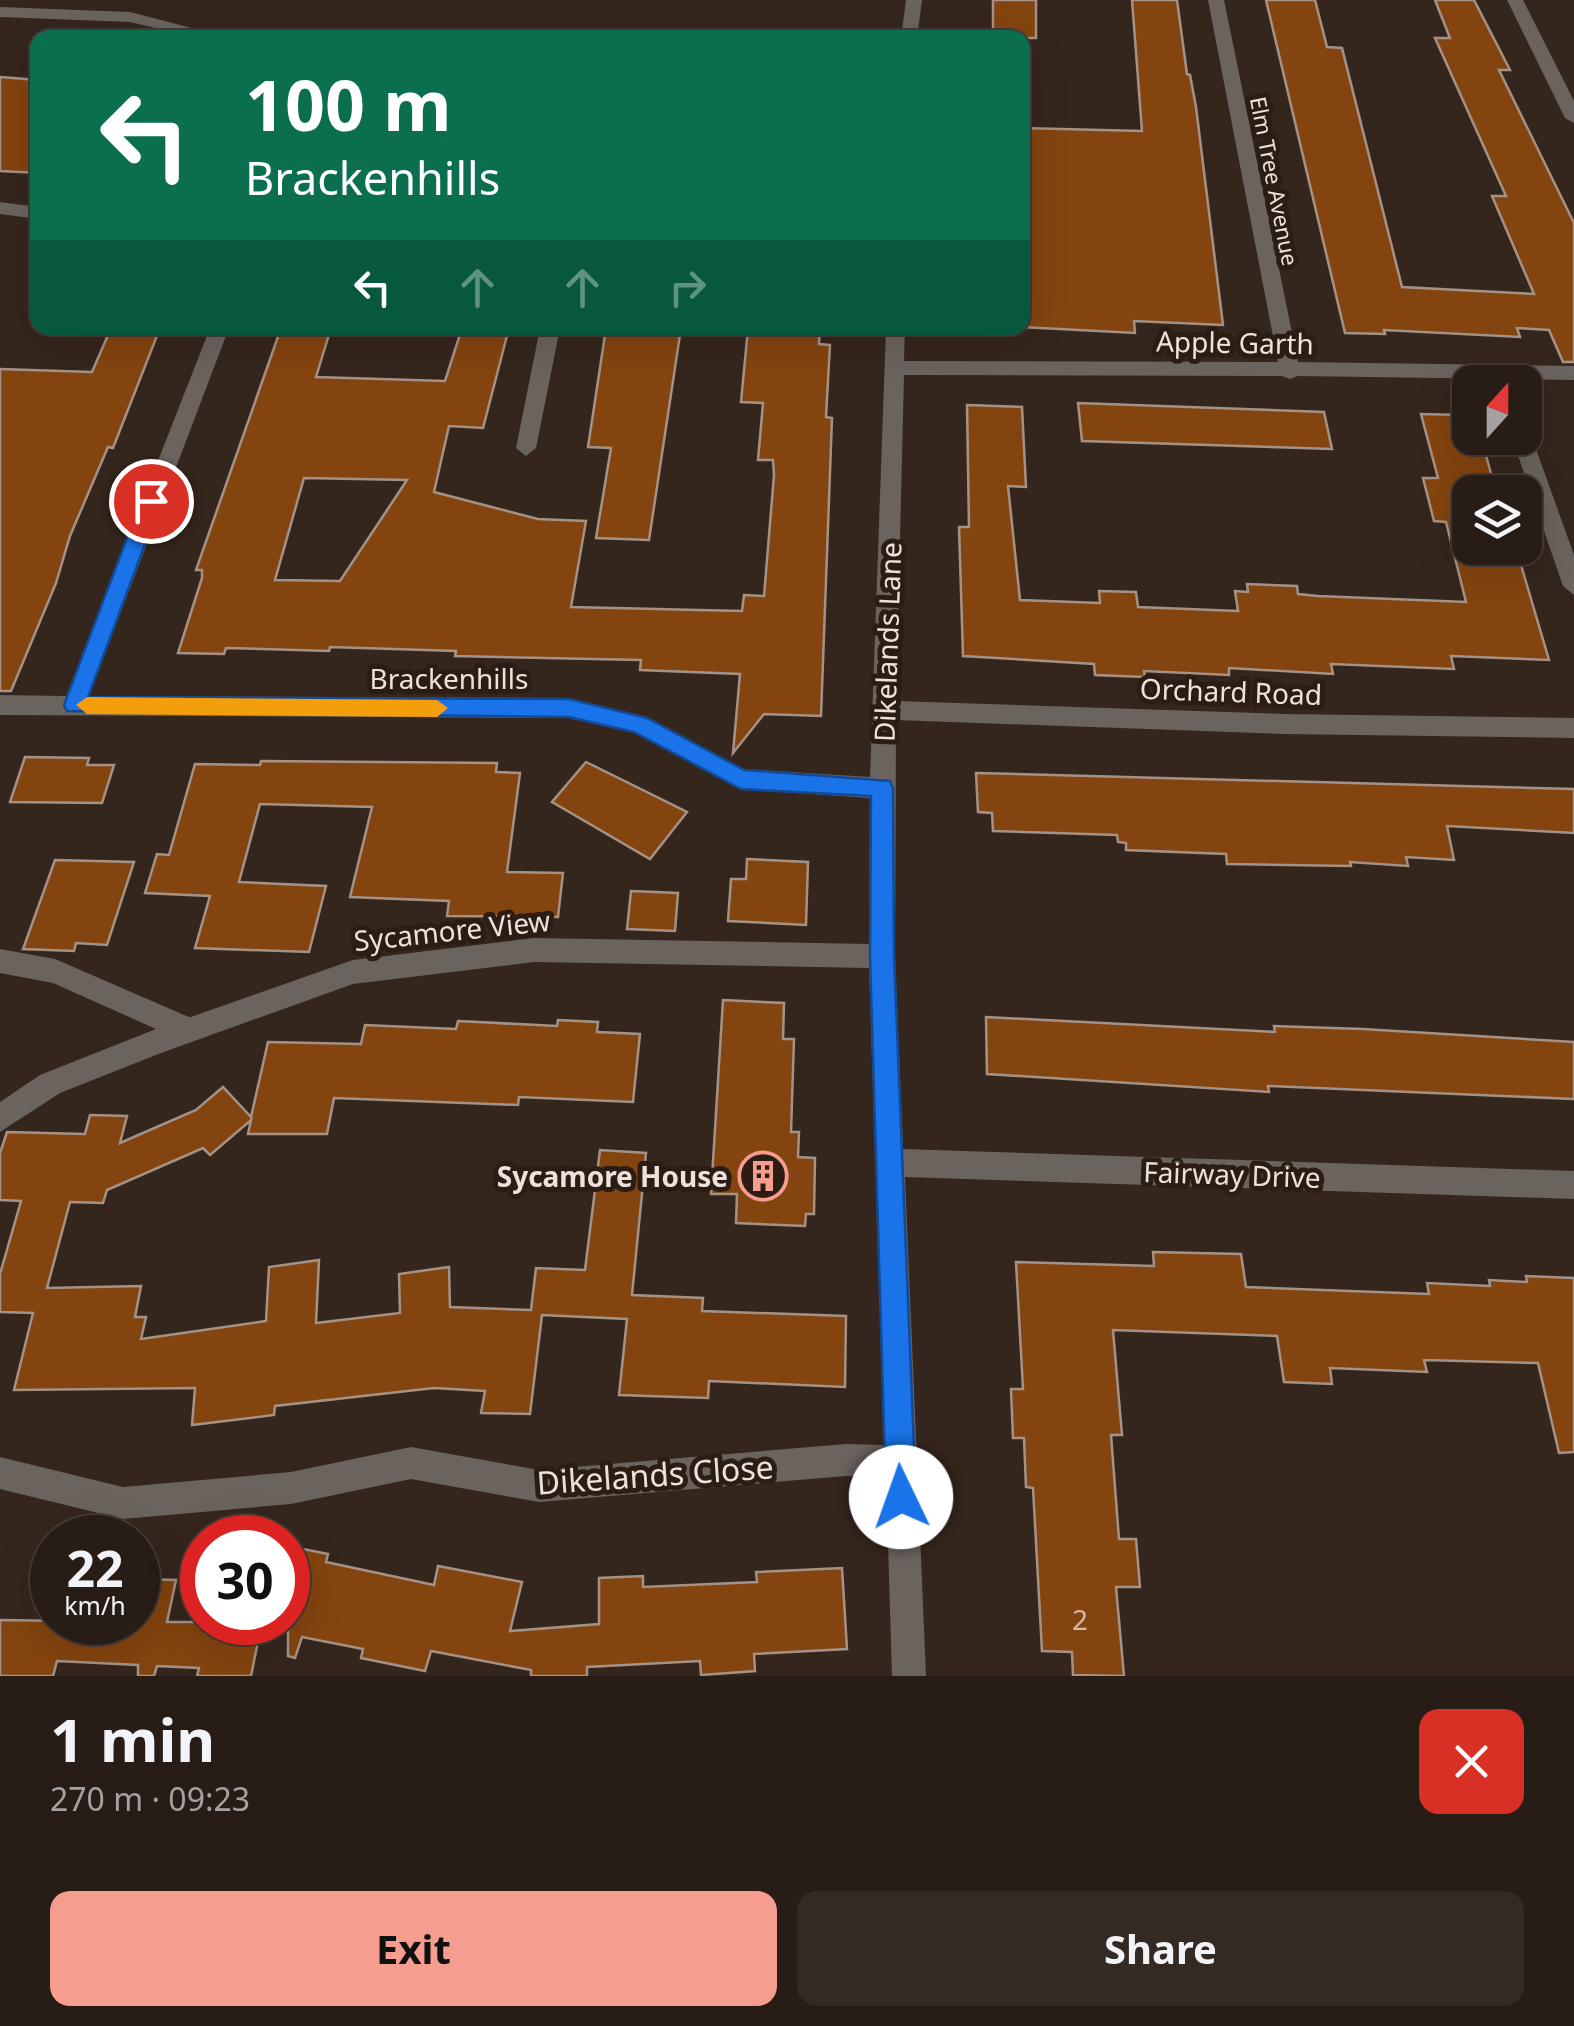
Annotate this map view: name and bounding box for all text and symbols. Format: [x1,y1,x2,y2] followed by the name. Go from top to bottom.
[245,56,452,152] text: 100 m
[80,70,210,200] icon: left
[1244,94,1306,268] street label: Elm Tree Avenue
[245,147,500,208] text: Brackenhills
[345,260,400,315] icon: left
[450,260,505,315] icon: ahead
[555,260,610,315] icon: ahead
[660,260,715,315] icon: right
[1156,322,1314,362] street label: Apple Garth
[1452,365,1542,455] north arrow
[1452,365,1542,565] map controls
[109,459,194,544] pin
[124,474,179,529] icon: arrive
[1452,475,1542,565] button: layers
[865,541,909,743] street label: Dikelands Lane
[370,659,528,697] street label: Brackenhills
[1139,669,1323,713] street label: Orchard Road
[352,901,552,959] street label: Sycamore View
[737,1150,789,1202] building icon: Sycamore House
[1143,1152,1321,1196] street label: Fairway Drive
[497,1157,728,1195] place label: Sycamore House
[535,1444,775,1504] street label: Dikelands Close
[849,1445,953,1549] position arrow
[180,1515,310,1645] speed limit sign: 30
[66,1534,124,1602] text: 22
[64,1588,126,1622] text: km/h
[1072,1600,1088,1638] house number: 2
[50,1698,215,1780] text: 1 min
[1419,1709,1524,1814] button: close
[50,1777,250,1820] text: 270 m · 09:23
[50,1891,777,2006] button: Exit
[797,1891,1524,2006] button: Share

